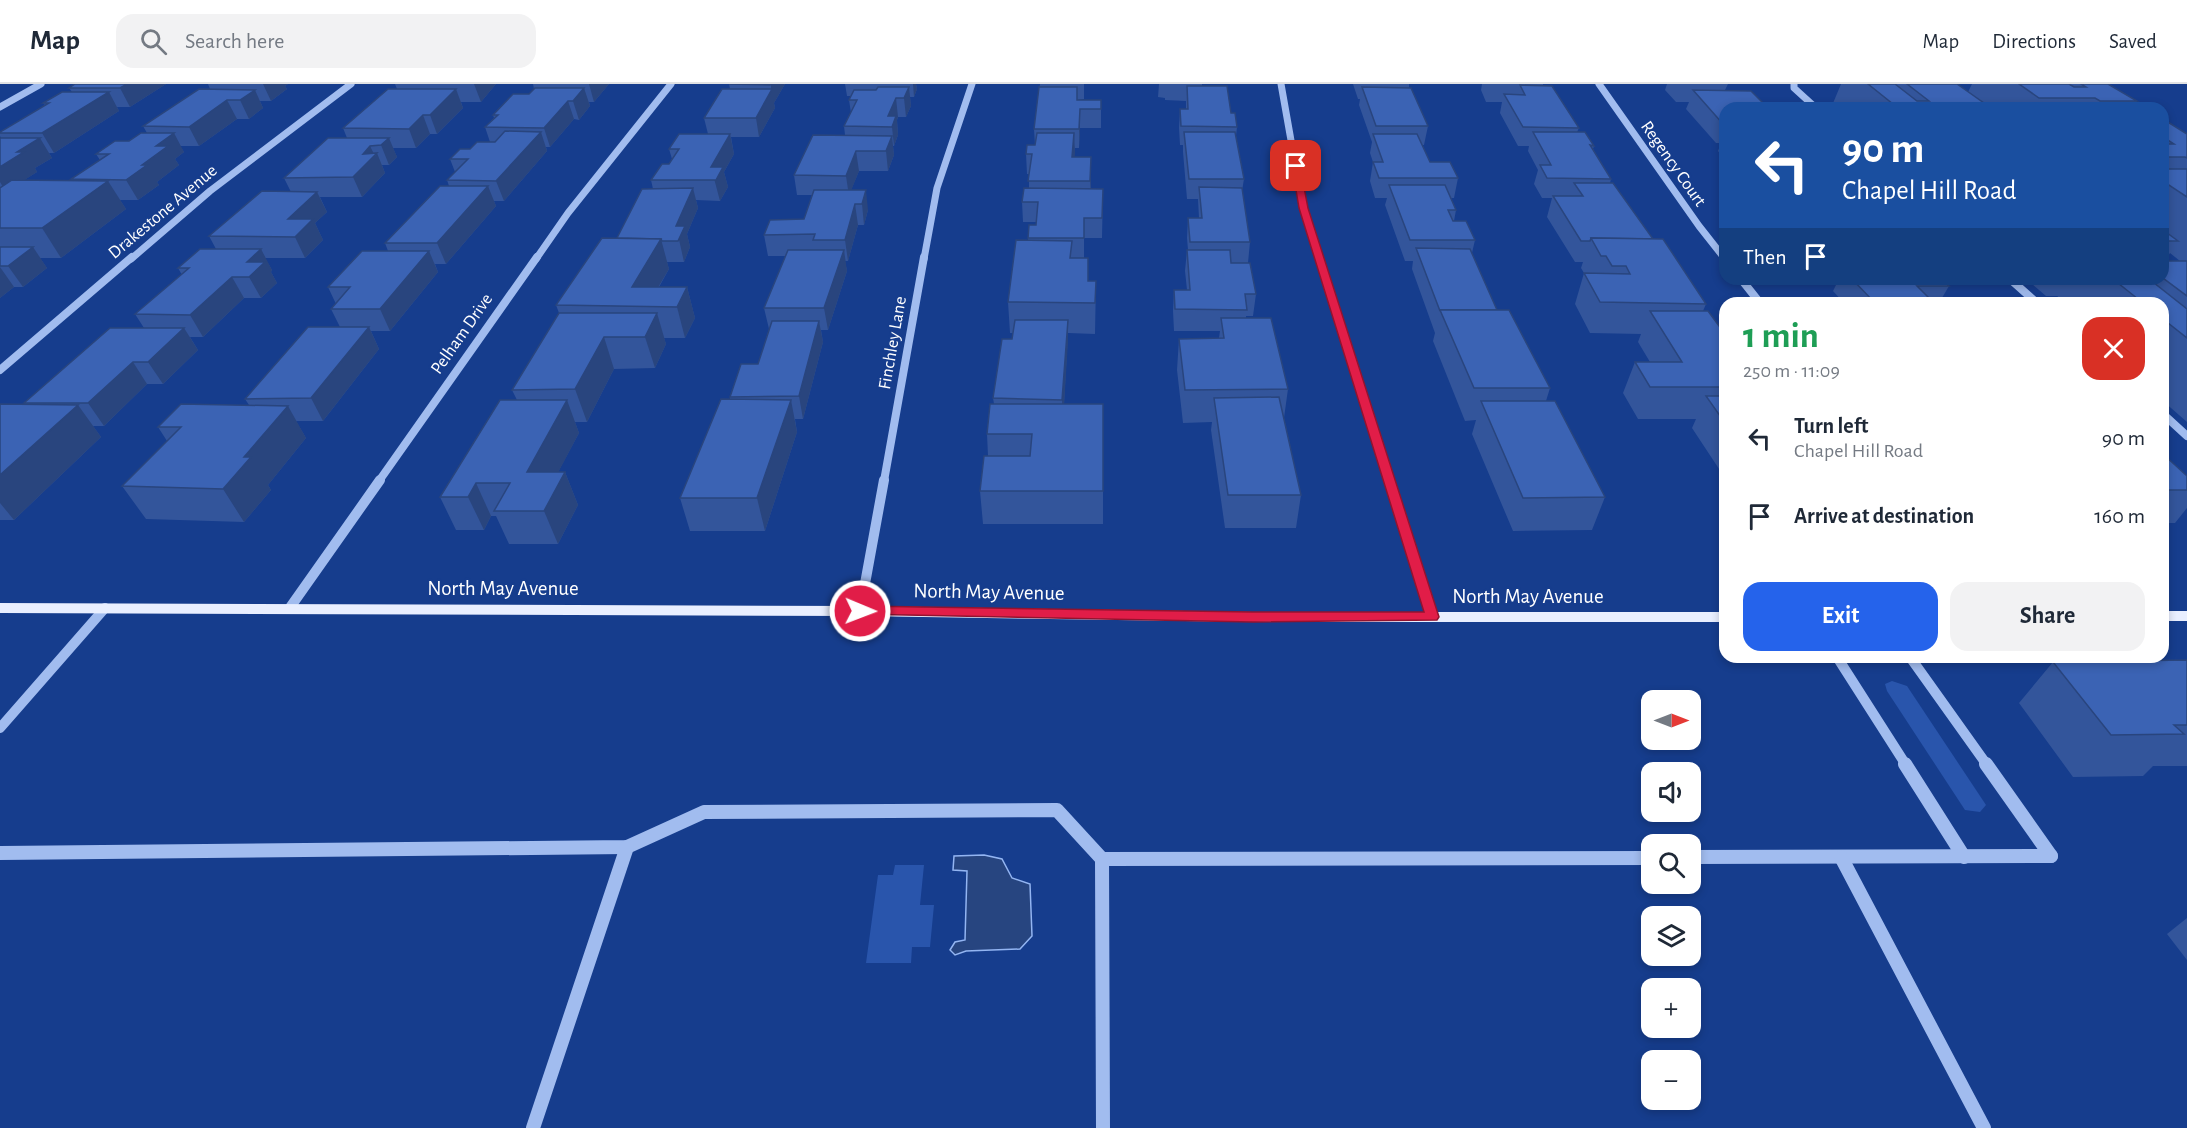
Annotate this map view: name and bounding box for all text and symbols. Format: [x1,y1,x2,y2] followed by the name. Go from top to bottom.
[116,14,536,68] search box
[137,25,170,58] icon: search
[30,27,80,55] text: Map
[185,30,284,52] text: Search here
[1923,31,1959,52] text: Map
[1992,31,2076,52] text: Directions
[2109,31,2157,52] text: Saved
[1637,118,1709,210] street label: Regency Court
[1743,126,1821,204] icon: left
[1842,128,1924,170] text: 90 m
[1270,140,1321,191] pin
[1279,149,1312,182] icon: arrive
[105,162,221,262] street label: Drakestone Avenue
[1842,177,2016,204] text: Chapel Hill Road
[1799,240,1832,273] icon: arrive
[1743,246,1787,268] text: Then
[428,290,496,378] street label: Pelham Drive
[876,295,910,391] street label: Finchley Lane
[2082,317,2145,380] button: close
[1743,318,1819,354] text: 1 min
[1743,361,1840,381] text: 250 m · 11:09
[1794,415,1868,437] text: Turn left
[1743,422,1776,455] icon: left
[2102,427,2145,449] text: 90 m
[1794,441,1923,461] text: Chapel Hill Road
[1743,500,1776,533] icon: arrive
[1794,505,1974,527] text: Arrive at destination
[2094,505,2145,527] text: 160 m
[427,578,579,599] street label: North May Avenue
[828,579,892,643] position arrow
[913,580,1065,604] street label: North May Avenue
[1743,582,1938,651] button: Exit
[1950,582,2145,651] button: Share
[1452,586,1604,607] street label: North May Avenue
[1641,690,1701,750] north arrow
[1641,690,1701,1110] map controls
[1641,762,1701,822] button: sound
[1641,834,1701,894] button: search
[1641,906,1701,966] button: layers
[1641,978,1701,1038] button: +
[1641,1050,1701,1110] button: −

